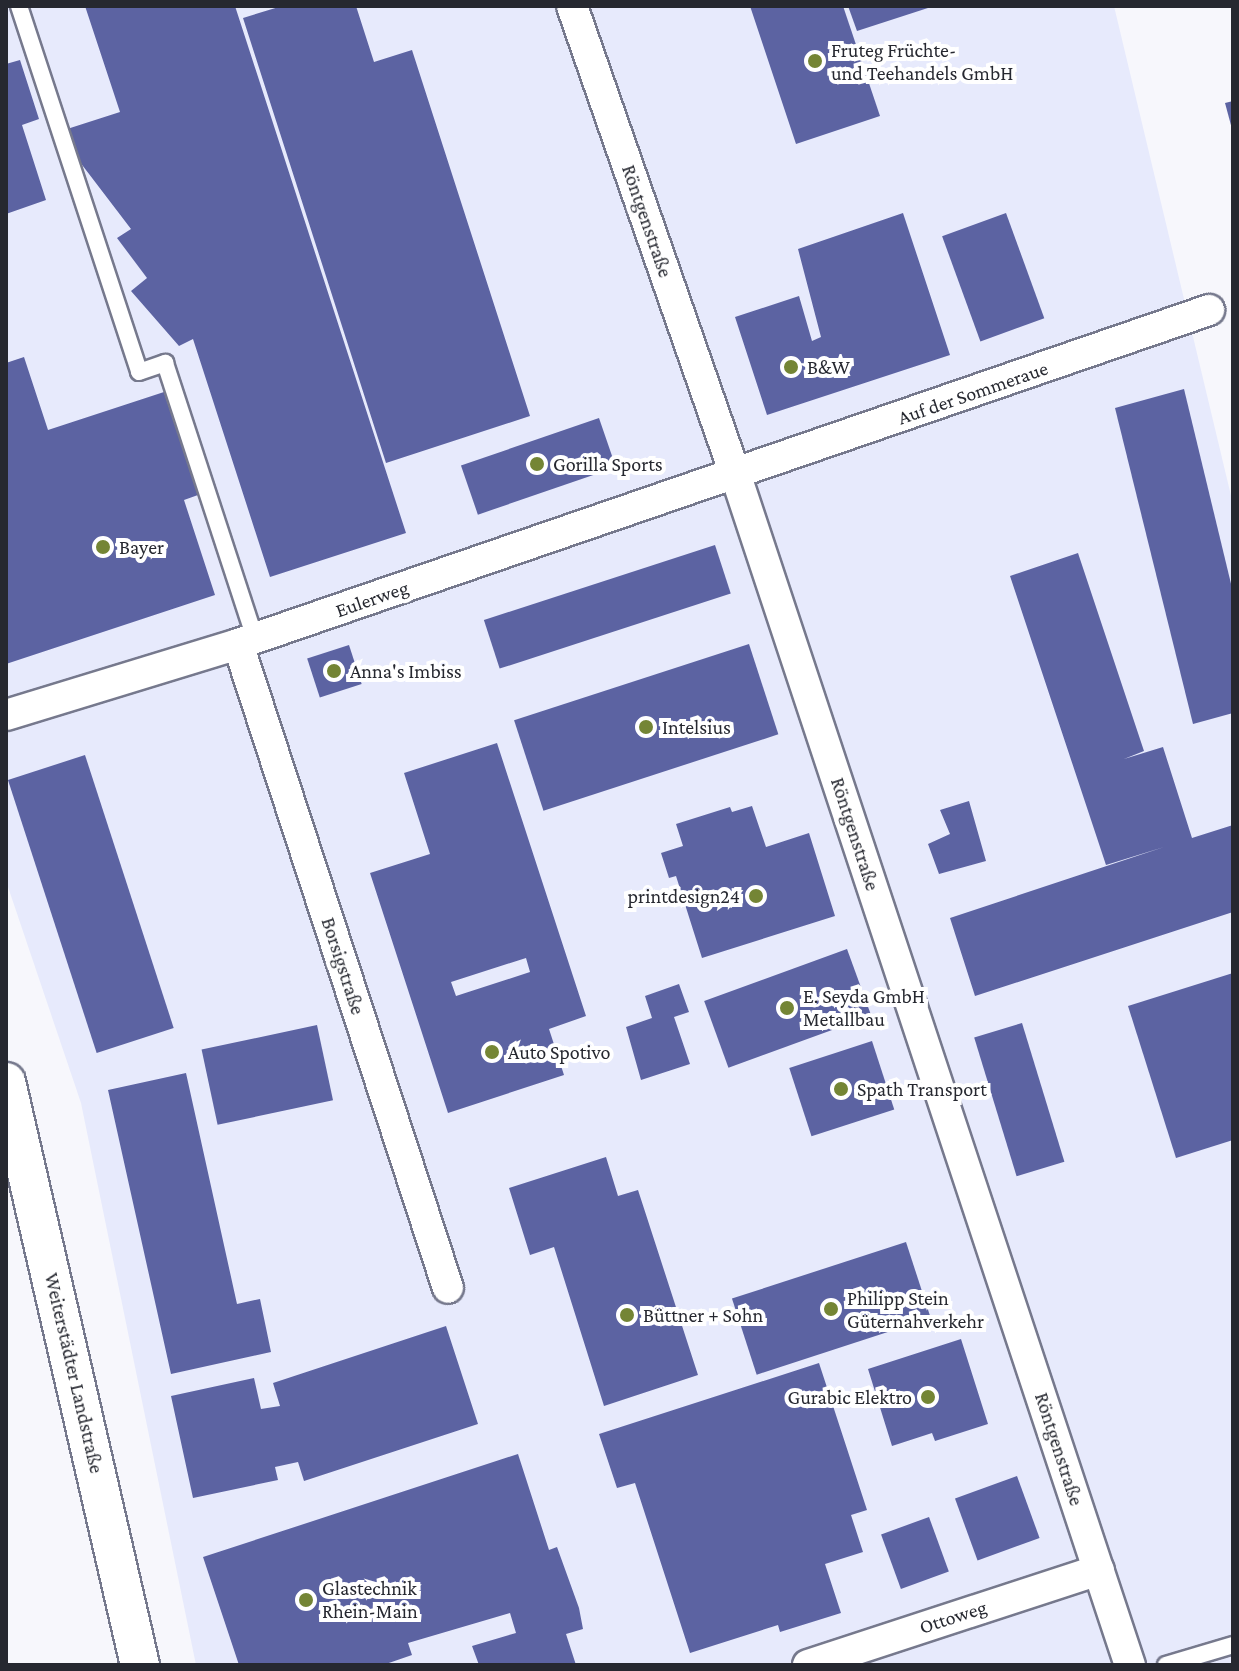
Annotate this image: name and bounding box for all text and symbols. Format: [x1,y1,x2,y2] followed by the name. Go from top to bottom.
[831,38,1013,85] place label: Fruteg Früchte- und Teehandels GmbH
[806,52,824,70] marker: Fruteg Früchte- und Teehandels GmbH
[617,162,677,280] street label: Röntgenstraße
[807,355,850,379] place label: B&W
[895,356,1051,430] street label: Auf der Sommeraue
[782,358,800,376] marker: B&W
[553,452,663,476] place label: Gorilla Sports
[528,455,546,473] marker: Gorilla Sports
[119,535,164,559] place label: Bayer
[94,538,112,556] marker: Bayer
[332,575,412,623] street label: Eulerweg
[350,659,462,683] place label: Anna's Imbiss
[325,662,343,680] marker: Anna's Imbiss
[662,715,731,739] place label: Intelsius
[637,718,655,736] marker: Intelsius
[825,774,885,894] street label: Röntgenstraße
[628,884,740,908] place label: printdesign24
[747,887,765,905] marker: printdesign24
[316,914,370,1018] street label: Borsigstraße
[803,984,925,1031] place label: E. Seyda GmbH Metallbau
[778,999,796,1017] marker: E. Seyda GmbH Metallbau
[508,1040,611,1064] place label: Auto Spotivo
[483,1043,501,1061] marker: Auto Spotivo
[857,1077,987,1101] place label: Spath Transport
[832,1080,850,1098] marker: Spath Transport
[39,1270,109,1476] street label: Weiterstädter Landstraße
[847,1286,984,1333] place label: Philipp Stein Güternahverkehr
[822,1300,840,1318] marker: Philipp Stein Güternahverkehr
[643,1303,763,1327] place label: Büttner + Sohn
[618,1306,636,1324] marker: Büttner + Sohn
[788,1385,912,1409] place label: Gurabic Elektro
[919,1388,937,1406] marker: Gurabic Elektro
[1029,1389,1089,1509] street label: Röntgenstraße
[322,1576,418,1623] place label: Glastechnik Rhein-Main
[297,1591,315,1609] marker: Glastechnik Rhein-Main
[916,1595,990,1639] street label: Ottoweg

